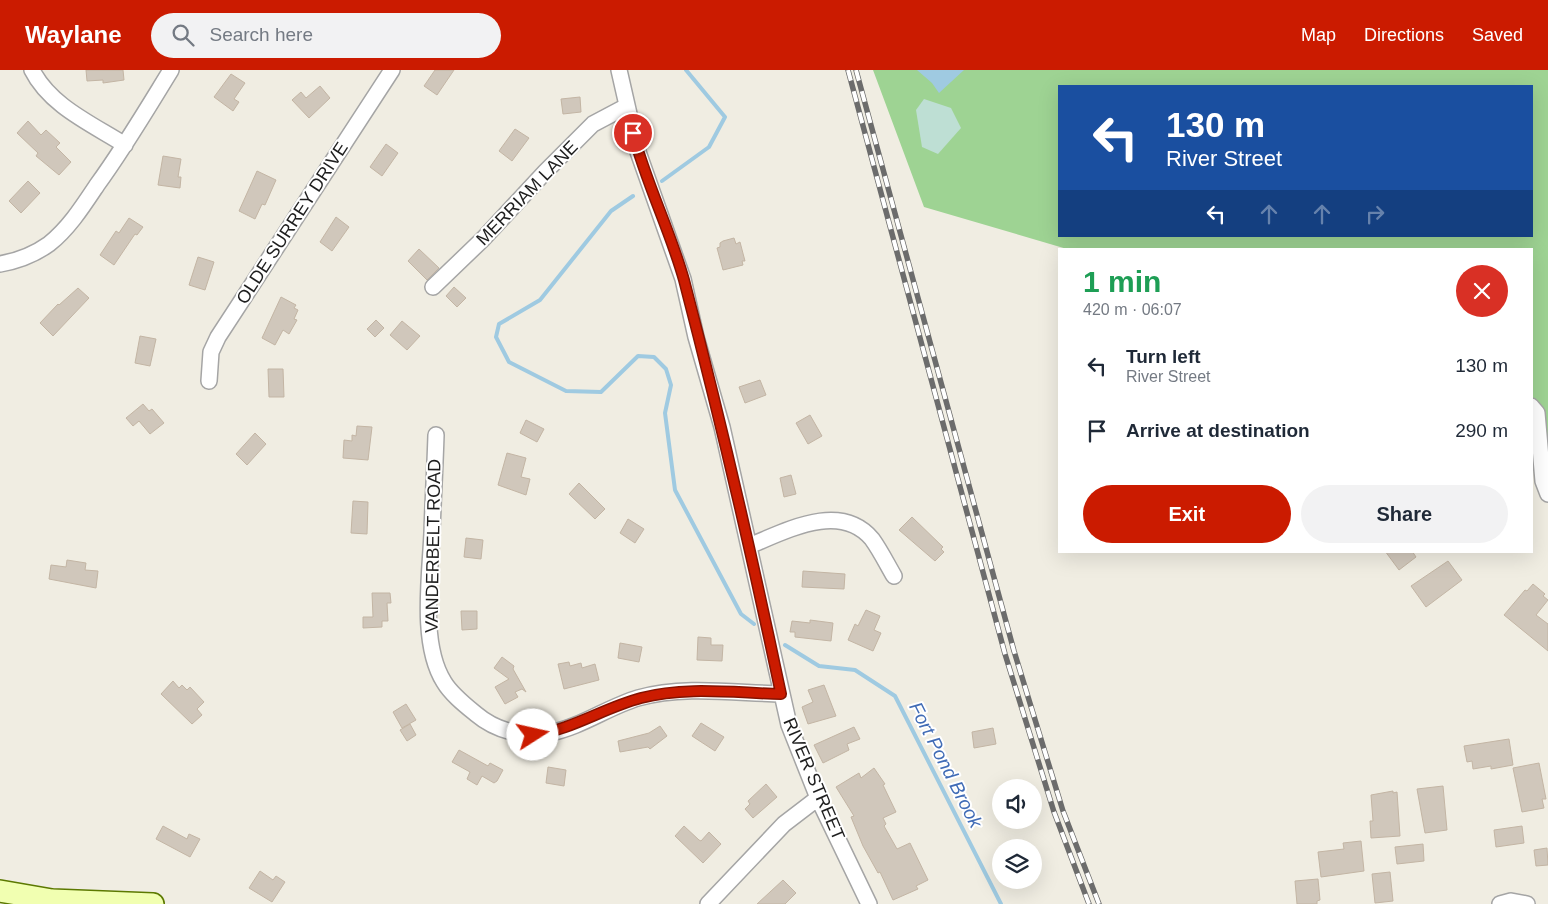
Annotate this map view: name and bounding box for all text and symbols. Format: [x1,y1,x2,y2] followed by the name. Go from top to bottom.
[151,13,501,58] search box
[25,21,121,48] text: Waylane
[169,21,197,49] icon: search
[209,24,313,45] text: Search here
[1301,25,1336,45] text: Map
[1364,25,1444,45] text: Directions
[1472,25,1523,45] text: Saved
[1083,105,1148,170] icon: left
[1166,105,1265,144] text: 130 m
[612,112,654,154] pin
[619,119,647,147] icon: arrive
[472,137,582,249] street label: MERRIAM LANE
[232,138,352,308] street label: OLDE SURREY DRIVE
[1166,146,1282,171] text: River Street
[1202,200,1230,228] icon: left
[1255,200,1283,228] icon: ahead
[1308,200,1336,228] icon: ahead
[1361,200,1389,228] icon: right
[1083,265,1161,298] text: 1 min
[1456,265,1508,317] button: close
[1083,301,1182,318] text: 420 m · 06:07
[1126,346,1201,367] text: Turn left
[1083,352,1111,380] icon: left
[1455,355,1508,376] text: 130 m
[1126,368,1210,385] text: River Street
[1083,417,1111,445] icon: arrive
[1126,420,1310,441] text: Arrive at destination
[1455,420,1508,441] text: 290 m
[421,459,445,633] street label: VANDERBELT ROAD
[1083,485,1291,543] button: Exit
[1301,485,1508,543] button: Share
[905,699,987,833] water label: Fort Pond Brook
[506,708,558,760] position arrow
[779,715,849,843] street label: RIVER STREET
[992,779,1042,889] map controls
[992,779,1042,829] button: sound
[992,839,1042,889] button: layers

